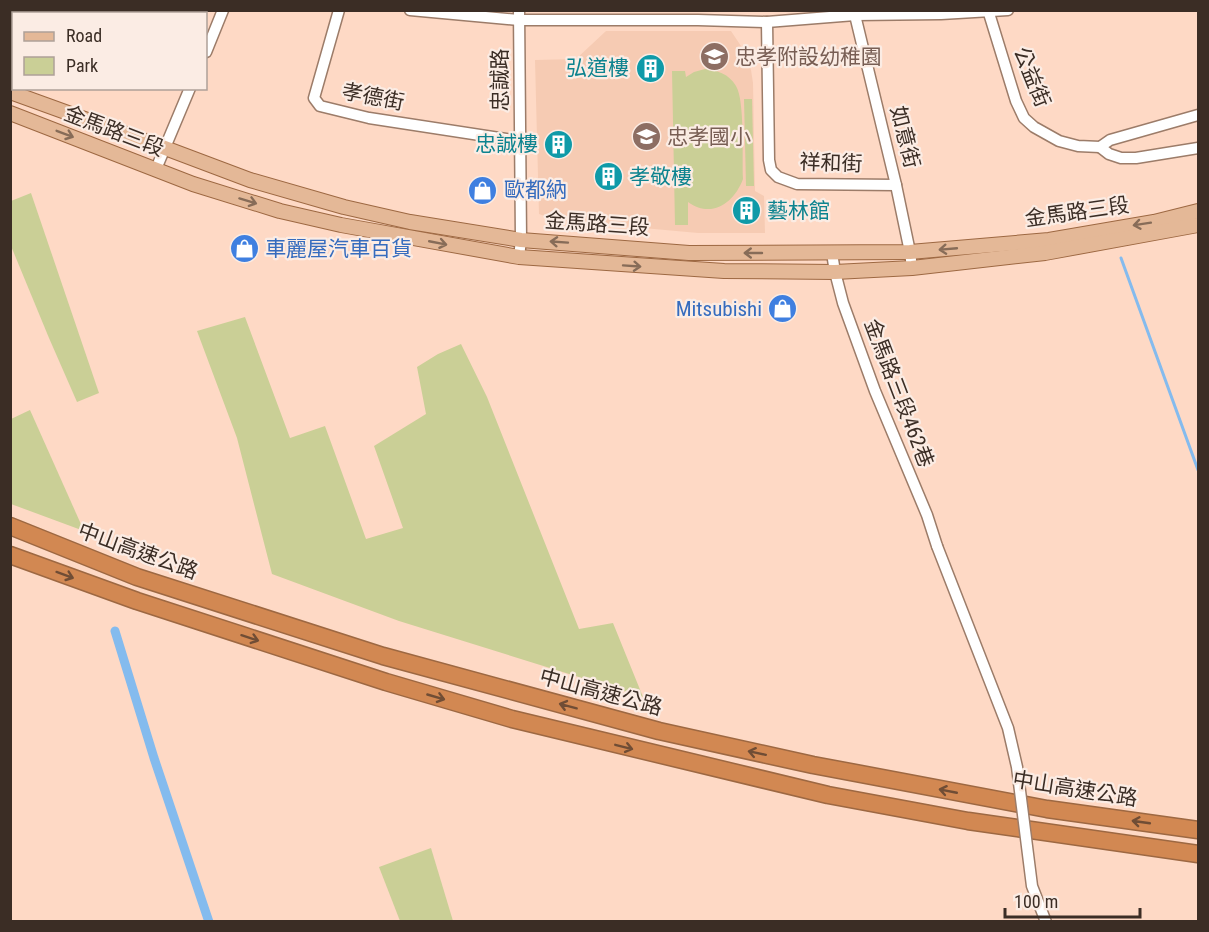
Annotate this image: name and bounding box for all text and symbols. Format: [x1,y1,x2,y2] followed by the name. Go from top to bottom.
[12,12,207,90] legend
[66,25,102,46] text: Road
[698,41,730,73] school or university icon: 忠孝附設幼稚園
[1009,43,1055,111] street label: 公益街
[735,45,882,69] place label: 忠孝附設幼稚園
[488,49,512,112] street label: 忠誠路
[634,52,666,84] building icon: 弘道樓
[66,55,98,76] text: Park
[566,56,629,80] place label: 弘道樓
[340,79,406,115] street label: 孝德街
[61,101,167,161] street label: 金馬路三段
[886,104,924,170] street label: 如意街
[630,121,662,153] school or university icon: 忠孝國小
[667,125,751,149] place label: 忠孝國小
[543,128,575,160] building icon: 忠誠樓
[55,130,74,141] one-way arrow
[475,132,538,156] place label: 忠誠樓
[799,150,863,176] street label: 祥和街
[592,161,624,193] building icon: 孝敬樓
[629,165,692,189] place label: 孝敬樓
[467,174,499,206] shop icon: 歐都納
[504,178,567,202] place label: 歐都納
[1023,193,1131,231] street label: 金馬路三段
[730,195,762,227] building icon: 藝林館
[238,196,257,207] one-way arrow
[767,199,830,223] place label: 藝林館
[544,208,650,240] street label: 金馬路三段
[1132,219,1152,230] one-way arrow
[228,233,260,265] shop icon: 車麗屋汽車百貨
[265,237,412,261] place label: 車麗屋汽車百貨
[549,237,569,248] one-way arrow
[428,238,448,249] one-way arrow
[939,243,959,254] one-way arrow
[744,247,764,259] one-way arrow
[621,260,641,271] one-way arrow
[767,293,799,325] shop icon: Mitsubishi
[676,297,762,321] place label: Mitsubishi
[860,315,938,471] street label: 金馬路三段462巷
[75,518,201,584] street label: 中山高速公路
[56,570,74,581] one-way arrow
[240,633,259,644] one-way arrow
[537,664,665,720] street label: 中山高速公路
[426,692,445,703] one-way arrow
[558,700,577,711] one-way arrow
[615,741,634,753] one-way arrow
[748,746,767,758] one-way arrow
[1011,767,1139,811] street label: 中山高速公路
[939,785,958,796] one-way arrow
[1131,816,1151,827] one-way arrow
[1005,881,1140,919] scale bar
[1014,891,1058,912] text: 100 m

